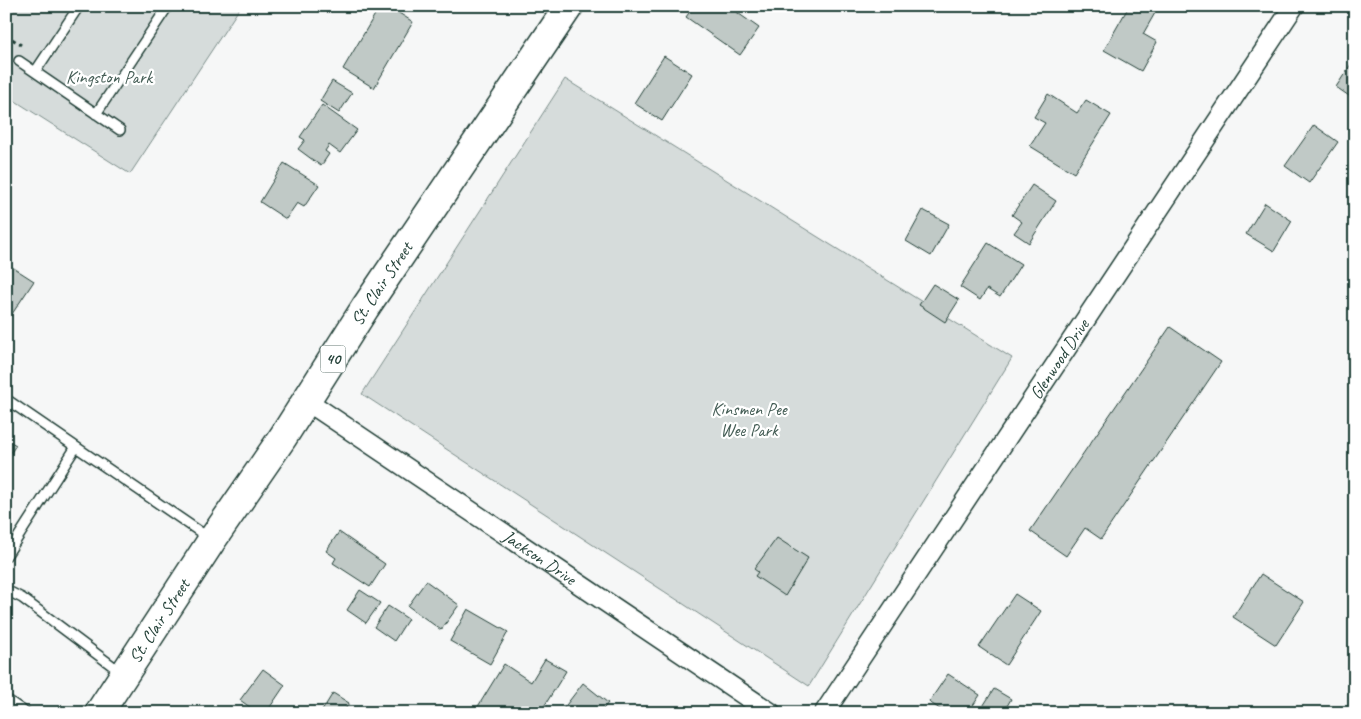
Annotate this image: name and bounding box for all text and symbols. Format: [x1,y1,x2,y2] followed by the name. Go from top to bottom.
[66,66,153,88] park label: Kingston Park
[346,236,418,329] street label: St. Clair Street
[1025,314,1094,403] street label: Glenwood Drive
[320,346,346,372] road number: 40
[711,398,788,441] park label: Kinsmen Pee Wee Park
[498,524,581,590] street label: Jackson Drive
[124,573,196,667] street label: St. Clair Street

